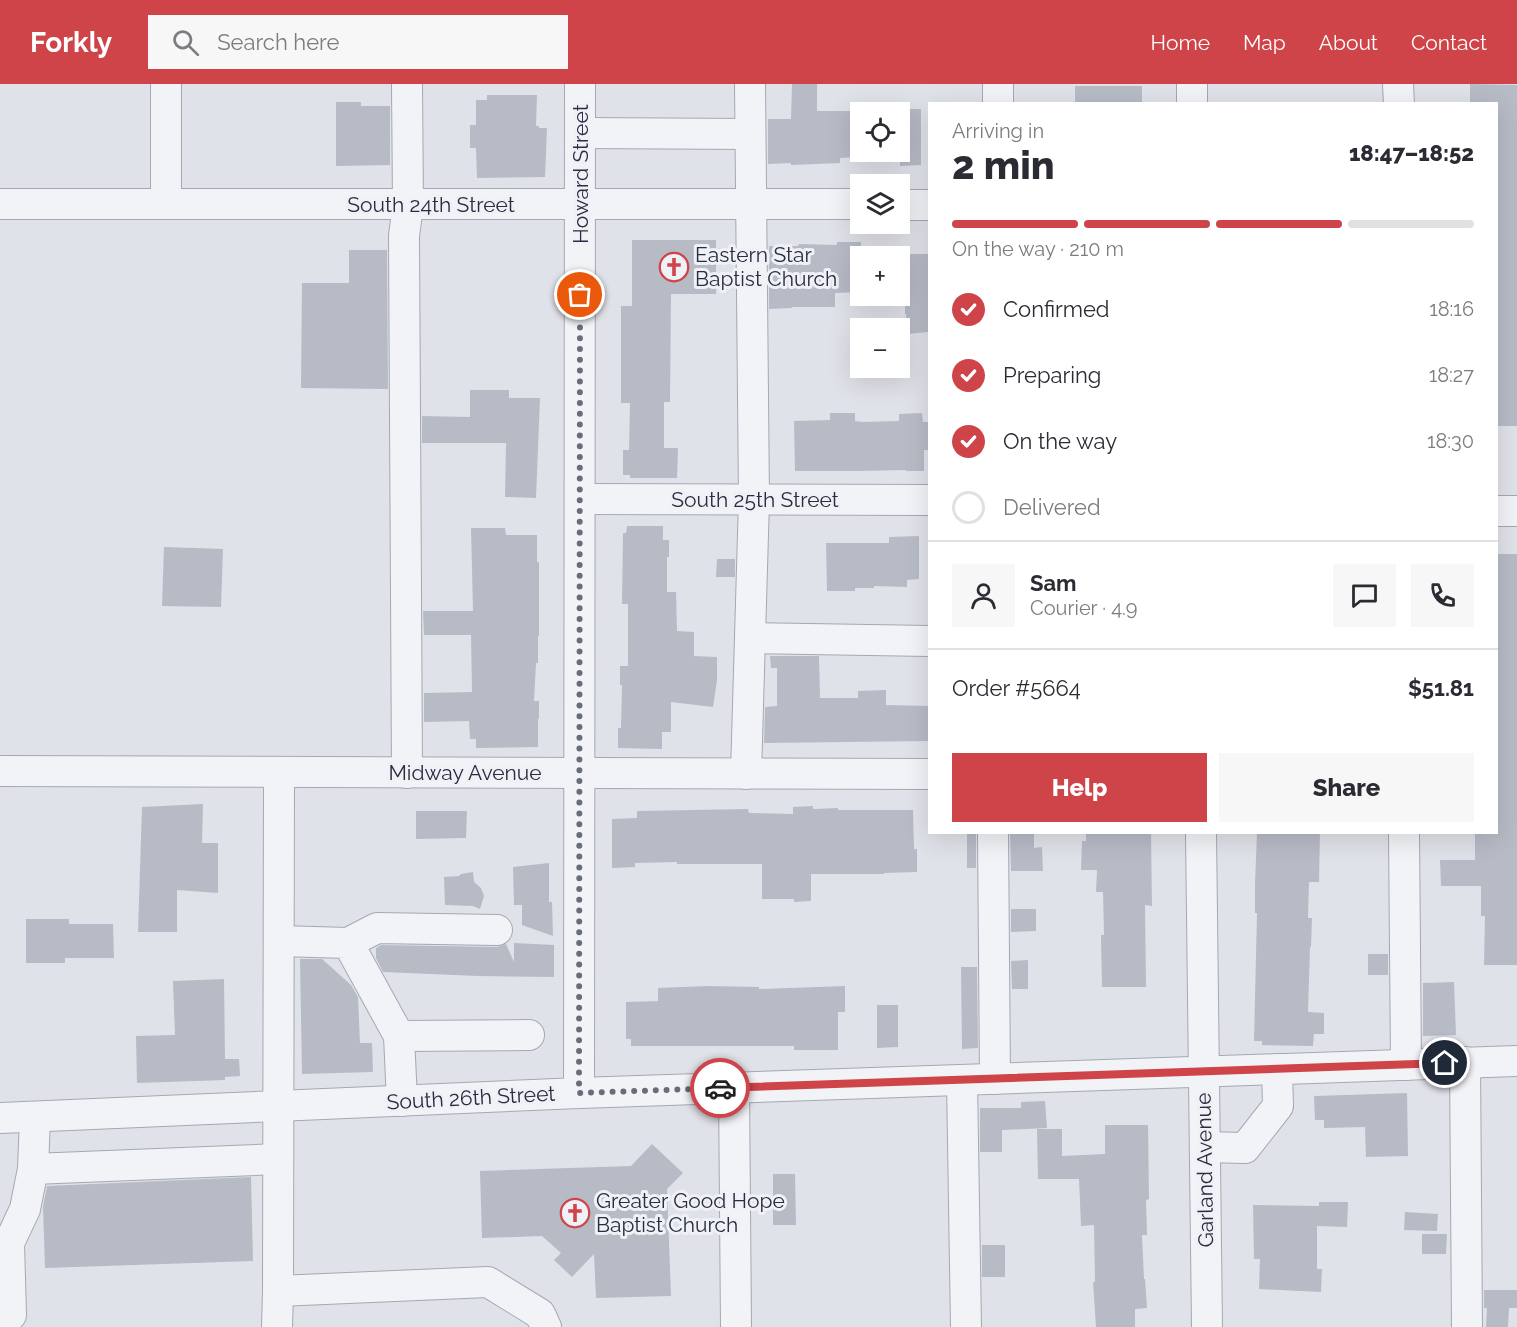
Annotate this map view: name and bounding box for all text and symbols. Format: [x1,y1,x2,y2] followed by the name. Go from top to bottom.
[148,15,568,69] search box
[30,26,112,59] text: Forkly
[169,26,202,59] icon: search
[217,29,339,55] text: Search here
[1151,30,1210,55] text: Home
[1243,30,1286,55] text: Map
[1319,30,1378,55] text: About
[1411,30,1487,55] text: Contact
[850,102,910,378] map controls
[850,102,910,162] button: locate
[568,104,593,244] street label: Howard Street
[952,119,1044,143] text: Arriving in
[1349,140,1474,166] text: 18:47–18:52
[952,142,1055,188] text: 2 min
[850,174,910,234] button: layers
[347,192,515,217] street label: South 24th Street
[952,237,1124,261] text: On the way · 210 m
[695,242,837,291] place label: Eastern Star Baptist Church
[850,246,910,306] button: +
[658,251,690,283] church icon: Eastern Star Baptist Church
[554,269,605,320] pin
[563,278,596,311] icon: bag
[952,293,985,326] icon: check
[1003,296,1110,322] text: Confirmed
[1429,297,1474,321] text: 18:16
[850,318,910,378] button: −
[952,359,985,392] icon: check
[1003,362,1101,388] text: Preparing
[1429,363,1474,387] text: 18:27
[952,425,985,458] icon: check
[1003,428,1117,454] text: On the way
[1427,429,1474,453] text: 18:30
[671,487,839,512] street label: South 25th Street
[1003,494,1101,520] text: Delivered
[952,564,1015,627] button: person
[1333,564,1396,627] button: chat
[1411,564,1474,627] button: phone
[1030,570,1077,596] text: Sam
[1030,596,1138,620] text: Courier · 4.9
[952,675,1081,701] text: Order #5664
[1408,675,1474,701] text: $51.81
[952,753,1207,822] button: Help
[1219,753,1474,822] button: Share
[388,760,542,785] street label: Midway Avenue
[1419,1037,1470,1088] pin
[1428,1046,1461,1079] icon: home
[690,1058,750,1118] courier
[704,1072,737,1105] icon: car
[386,1081,556,1114] street label: South 26th Street
[1191,1092,1218,1248] street label: Garland Avenue
[596,1188,785,1237] place label: Greater Good Hope Baptist Church
[559,1197,591,1229] church icon: Greater Good Hope Baptist Church

